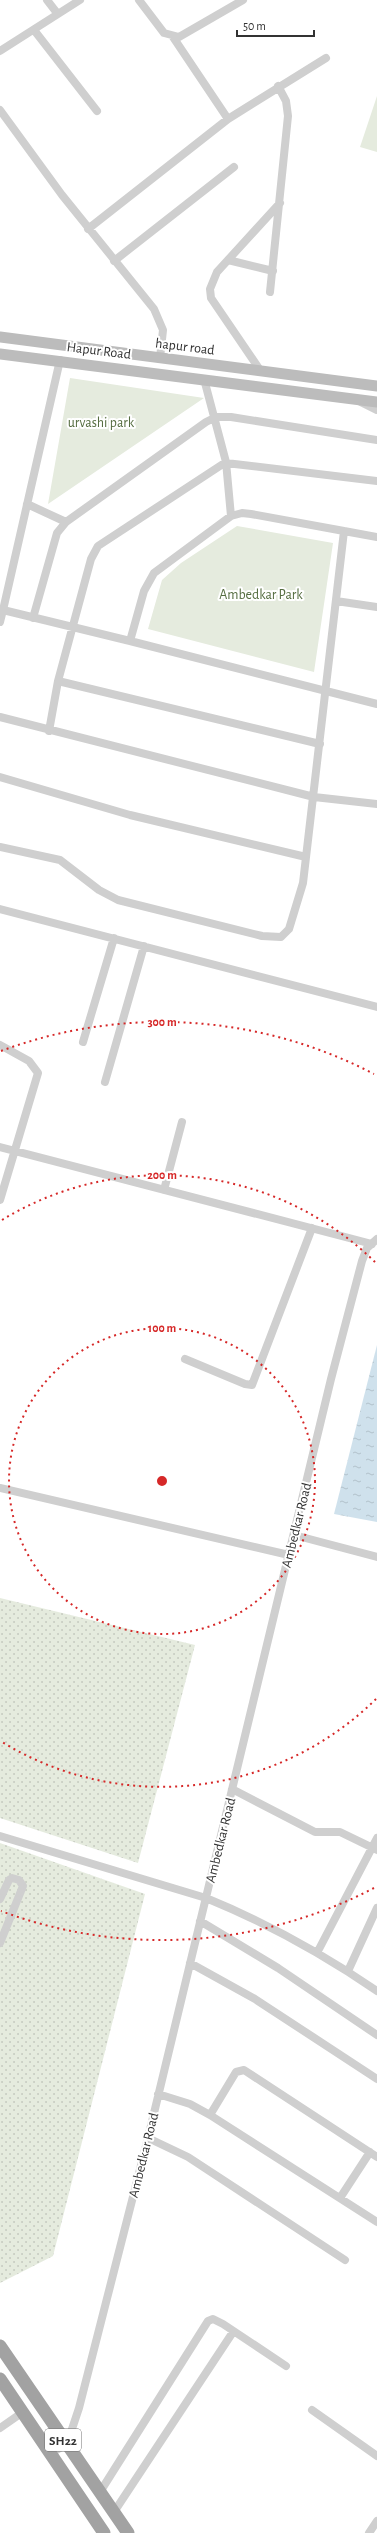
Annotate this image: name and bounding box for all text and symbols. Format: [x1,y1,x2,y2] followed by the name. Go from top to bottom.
[237,12,314,38] scale bar
[243,20,266,32] text: 50 m
[154,336,215,358] street label: hapur road
[66,340,132,362] street label: Hapur Road
[68,416,135,430] park label: urvashi park
[219,588,303,602] park label: Ambedkar Park
[147,1016,177,1028] text: 300 m
[147,1169,177,1181] text: 200 m
[148,1322,176,1334] text: 100 m
[155,1474,169,1488] centre of rings
[280,1481,314,1569] street label: Ambedkar Road
[204,1796,238,1884] street label: Ambedkar Road
[127,2111,161,2199] street label: Ambedkar Road
[45,2429,81,2451] road number: SH22

